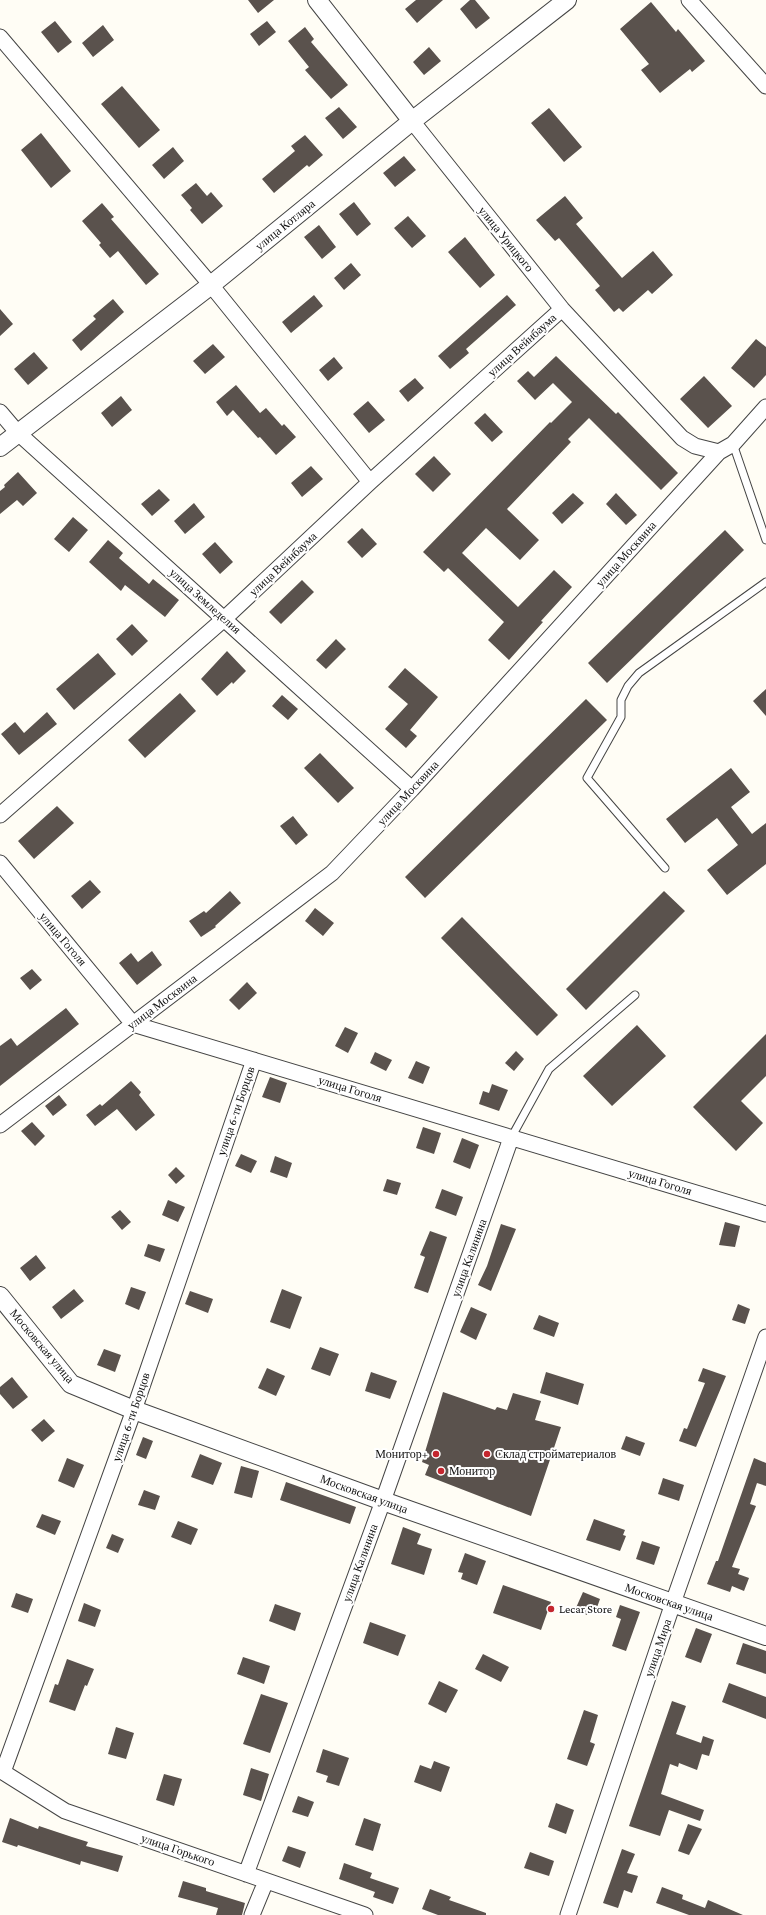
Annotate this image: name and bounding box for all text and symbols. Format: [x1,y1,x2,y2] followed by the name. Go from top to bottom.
[252,196,318,253] street label: улица Котляра
[475,204,537,274] street label: улица Урицкого
[485,310,560,379] street label: улица Вейнбаума
[593,518,660,590] street label: улица Москвина
[246,529,320,599] street label: улица Вейнбаума
[166,565,244,637] street label: улица Земледелия
[374,757,442,828] street label: улица Москвина
[37,909,90,969] street label: улица Гоголя
[124,971,200,1033] street label: улица Москвина
[214,1064,258,1157] street label: улица 6-ти Борцов
[317,1073,384,1105] street label: улица Гоголя
[627,1166,694,1198] street label: улица Гоголя
[448,1216,490,1299] street label: улица Калинина
[7,1306,78,1386] street label: Московская улица
[109,1370,153,1463] street label: улица 6-ти Борцов
[375,1447,428,1461] place label: Монитор+
[495,1447,617,1461] place label: Склад стройматериалов
[431,1449,441,1459] marker: Монитор+
[482,1449,492,1459] marker: Склад стройматериалов
[449,1464,495,1478] place label: Монитор
[436,1466,446,1476] marker: Монитор
[318,1472,410,1517] street label: Московская улица
[339,1521,381,1604] street label: улица Калинина
[623,1580,716,1624] street label: Московская улица
[559,1602,612,1616] place label: Lecar Store
[546,1604,556,1614] marker: Lecar Store
[642,1617,675,1679] street label: улица Мира
[139,1831,217,1869] street label: улица Горького

